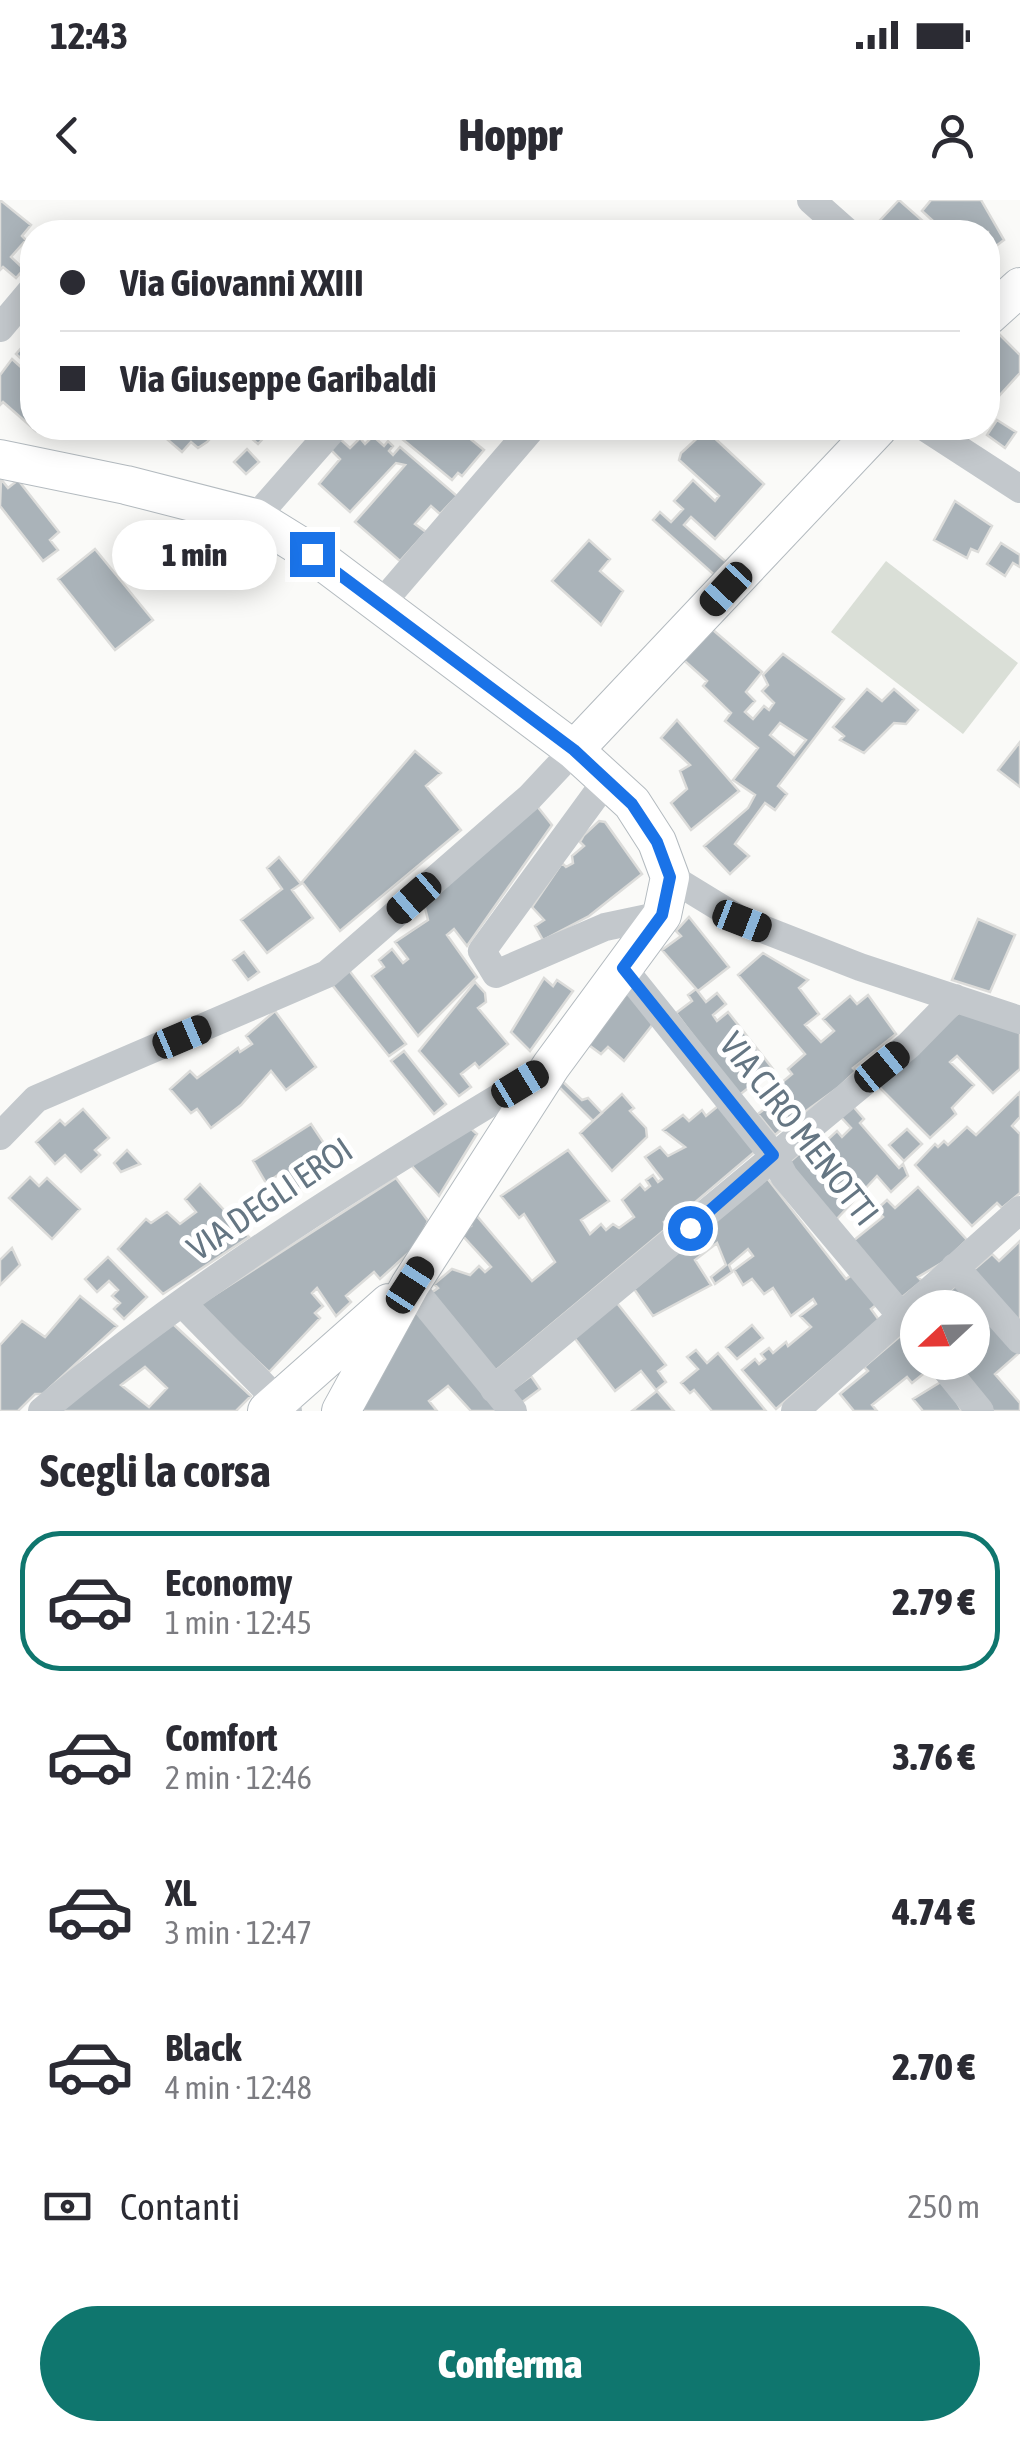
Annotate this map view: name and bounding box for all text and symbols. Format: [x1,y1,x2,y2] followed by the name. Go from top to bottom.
[50,14,128,57] text: 12:43
[40,108,95,163] icon: back
[925,108,980,163] icon: person
[458,109,562,161] text: Hoppr
[120,261,364,304] text: Via Giovanni XXIII
[120,357,437,400] text: Via Giuseppe Garibaldi
[112,519,277,589] callout: 1 min
[290,532,335,577] route end
[162,536,227,573] text: 1 min
[695,557,757,621] car
[382,867,446,929] car
[709,896,775,946] car
[149,1011,215,1063] car
[712,1024,887,1233] street label: VIA CIRO MENOTTI
[849,1036,915,1098] car
[487,1056,553,1112] car
[180,1129,359,1268] street label: VIA DEGLI EROI
[668,1206,713,1251] route start
[381,1252,439,1318] car
[900,1290,990,1380] north arrow
[900,1290,990,1380] map controls
[40,1445,271,1497] text: Scegli la corsa
[45,1556,135,1646] icon: car
[165,1561,292,1604] text: Economy
[892,1580,975,1623] text: 2.79 €
[165,1604,312,1641] text: 1 min · 12:45
[45,1711,135,1801] icon: car
[165,1716,277,1759] text: Comfort
[892,1735,975,1778] text: 3.76 €
[165,1759,312,1796] text: 2 min · 12:46
[45,1866,135,1956] icon: car
[165,1871,197,1914] text: XL
[892,1890,975,1933] text: 4.74 €
[165,1914,312,1951] text: 3 min · 12:47
[45,2021,135,2111] icon: car
[165,2026,242,2069] text: Black
[892,2045,975,2088] text: 2.70 €
[165,2069,312,2106] text: 4 min · 12:48
[40,2179,95,2234] icon: cash
[120,2185,240,2228] text: Contanti
[907,2188,980,2225] text: 250 m
[40,2306,980,2421] button: Conferma

